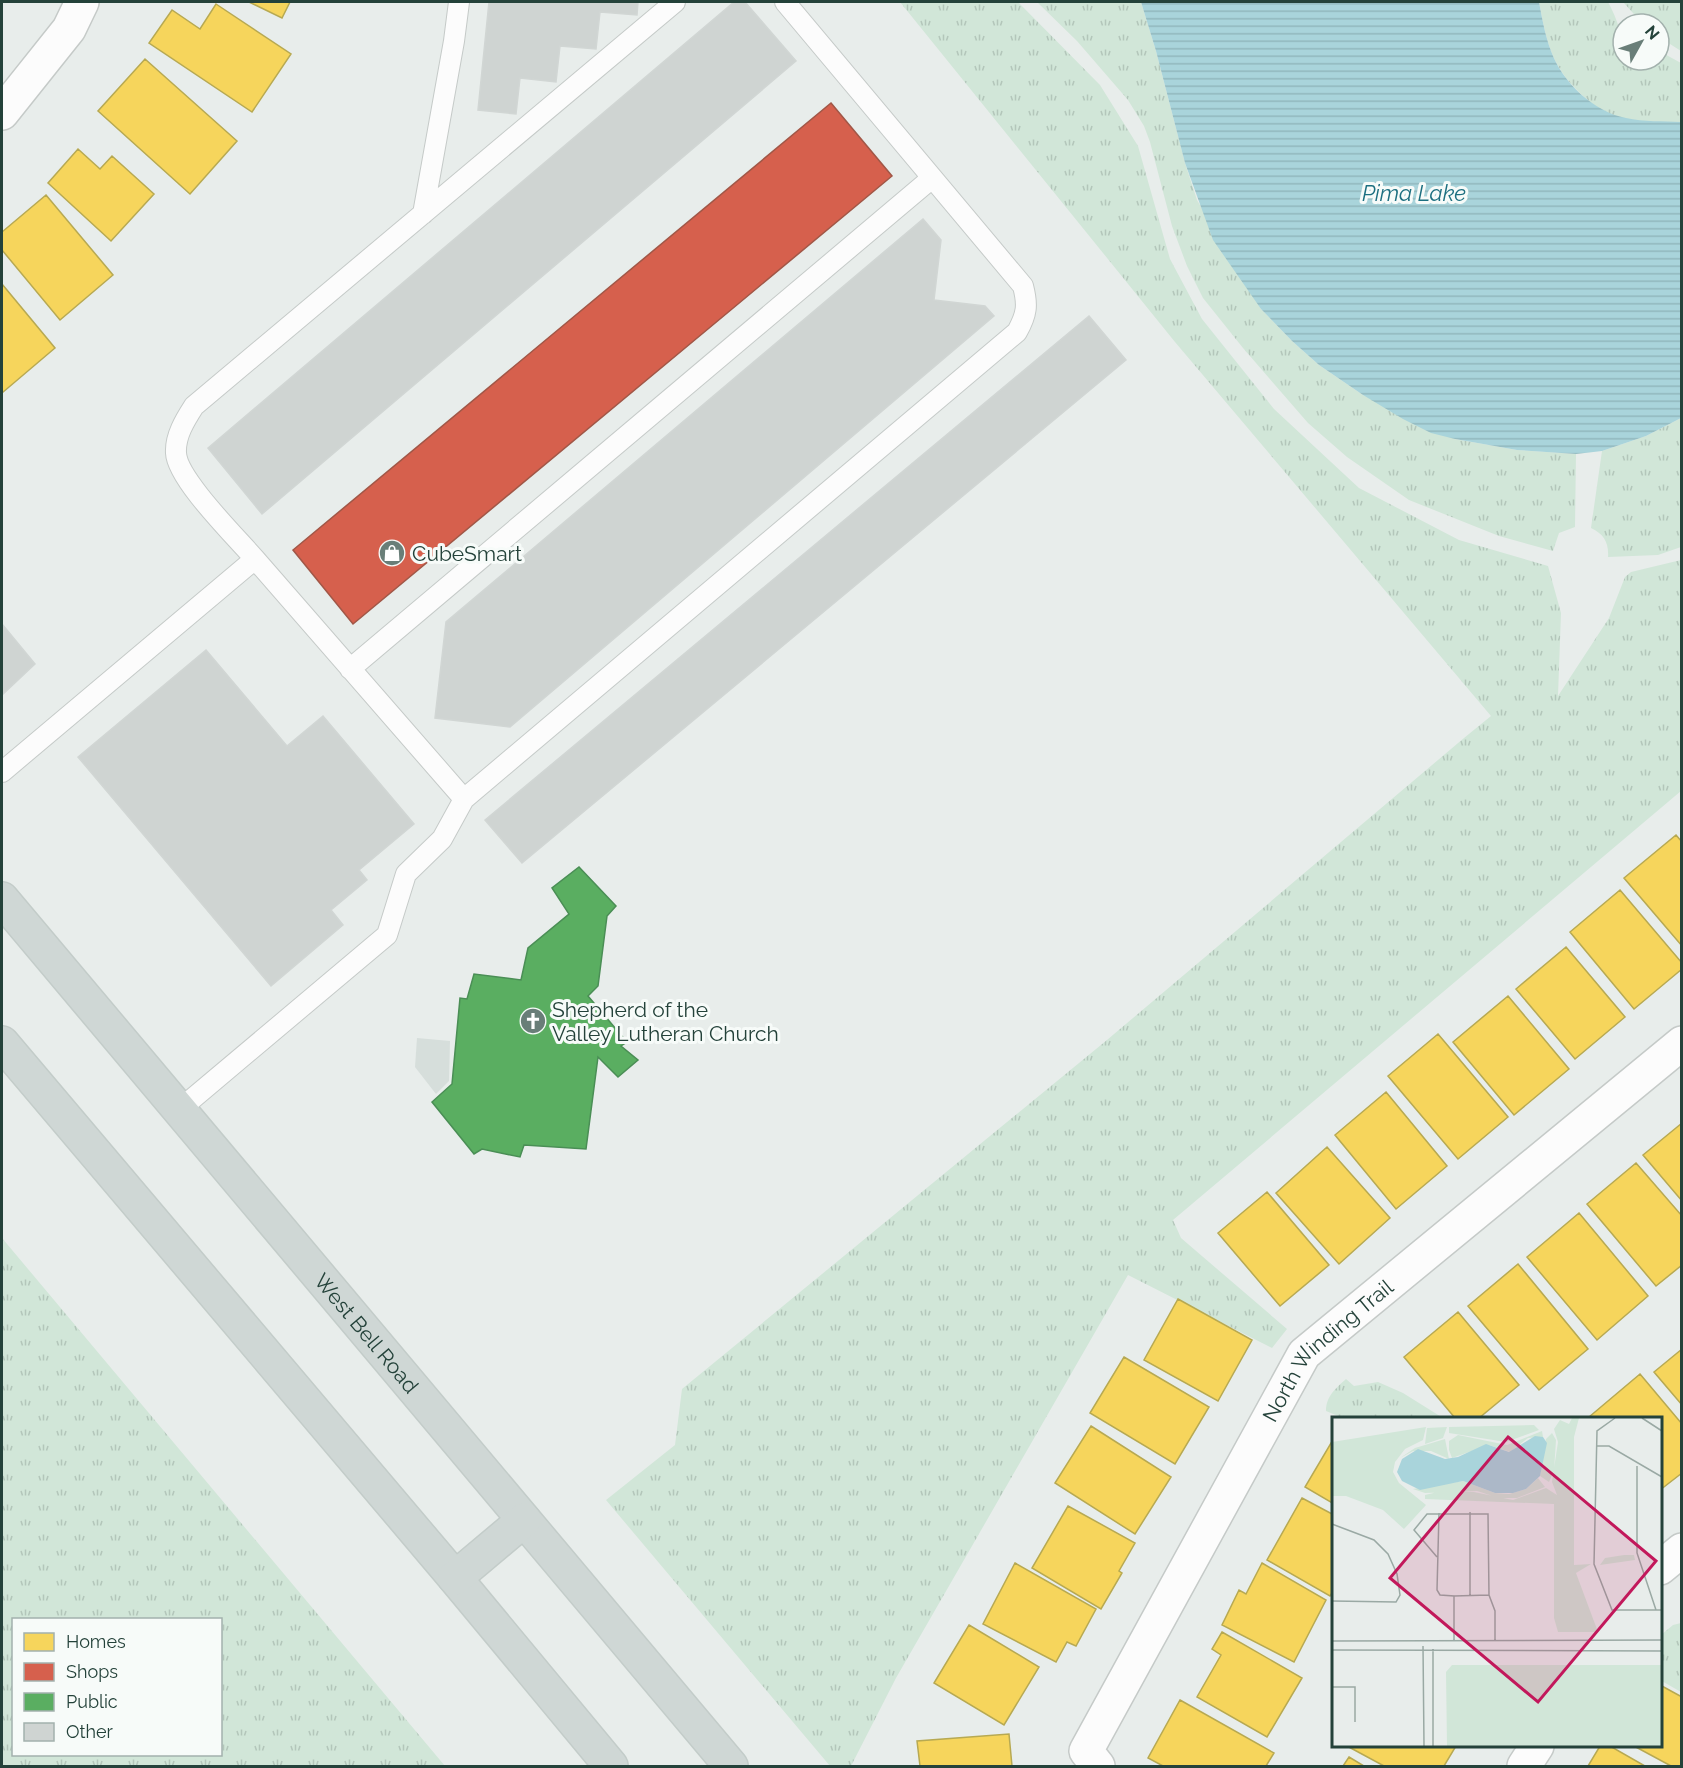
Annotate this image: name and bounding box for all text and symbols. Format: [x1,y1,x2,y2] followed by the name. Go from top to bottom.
[1611,12,1671,72] north arrow
[1641,22,1663,43] text: N
[1362,180,1466,206] water label: Pima Lake
[377,538,407,568] shop icon: CubeSmart
[412,541,522,566] place label: CubeSmart
[552,997,779,1046] place label: Shepherd of the Valley Lutheran Church
[518,1006,548,1036] church icon: Shepherd of the Valley Lutheran Church
[310,1268,424,1398] street label: West Bell Road
[1257,1274,1398,1426] street label: North Winding Trail
[1332,1417,1662,1747] inset map
[12,1618,222,1756] legend
[66,1631,126,1652] text: Homes
[66,1661,118,1682] text: Shops
[66,1691,118,1712] text: Public
[66,1721,114,1742] text: Other

